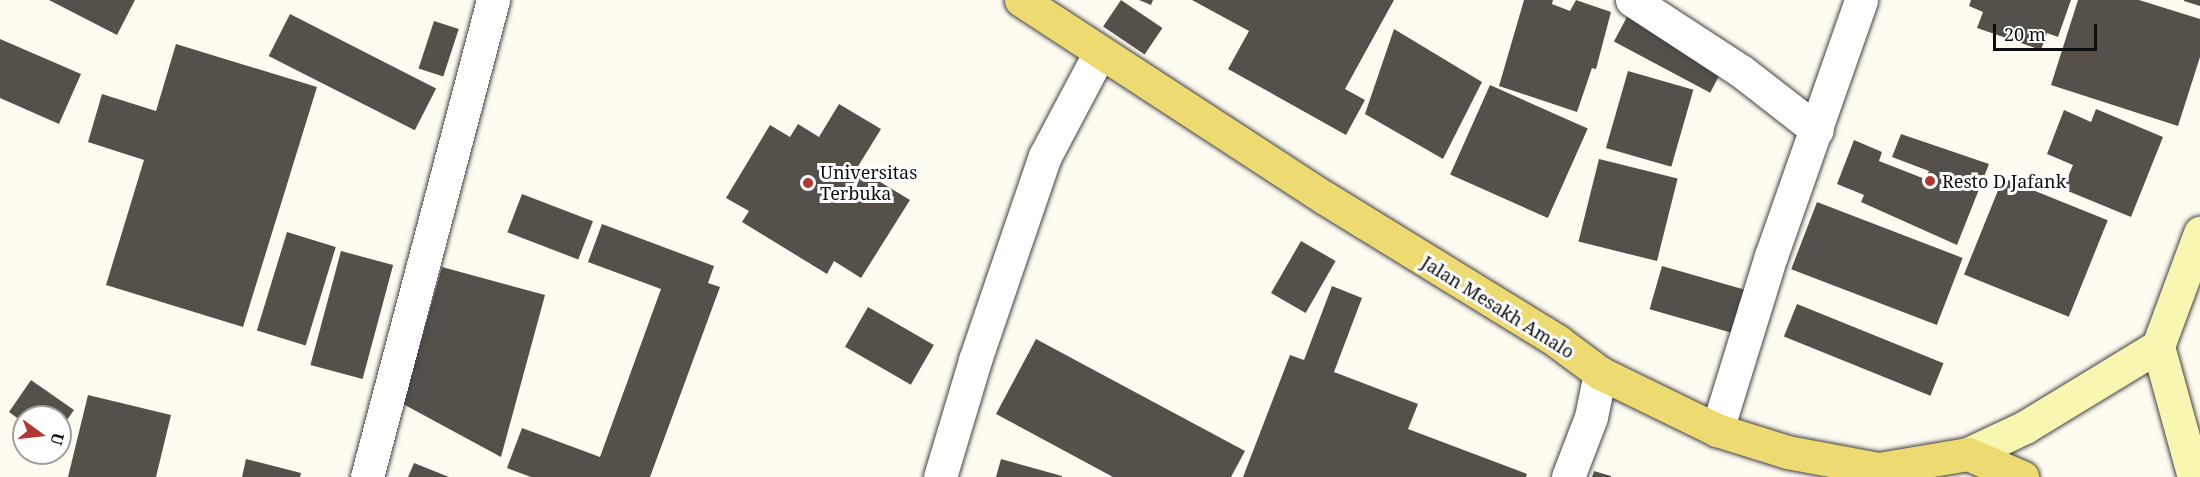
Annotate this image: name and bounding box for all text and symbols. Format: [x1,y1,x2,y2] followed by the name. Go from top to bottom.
[1996,12,2100,50] scale bar
[2004,22,2046,46] text: 20 m
[820,162,917,204] place label: Universitas Terbuka
[1942,170,2066,192] place label: Resto D Jafank
[1923,174,1937,188] marker: Resto D Jafank
[801,176,815,190] marker: Universitas Terbuka
[1418,251,1578,363] street label: Jalan Mesakh Amalo
[12,405,72,465] north arrow
[45,431,70,448] text: U

